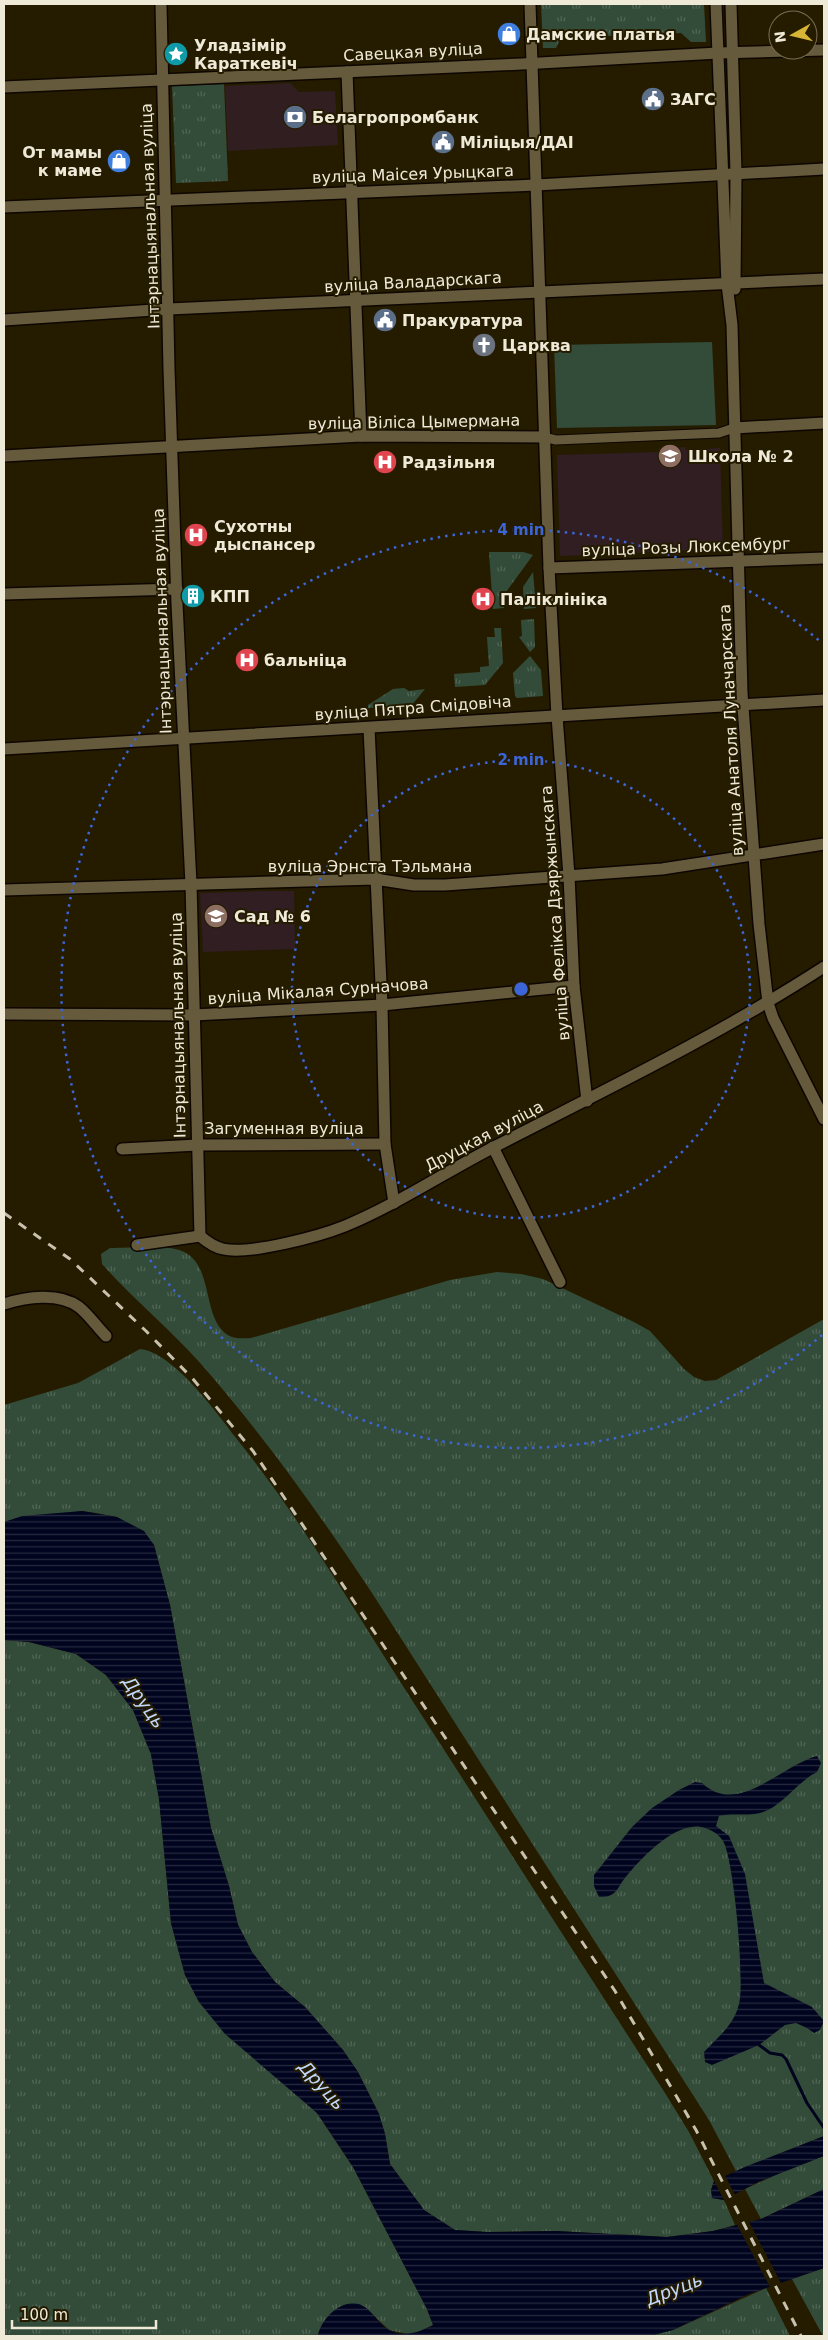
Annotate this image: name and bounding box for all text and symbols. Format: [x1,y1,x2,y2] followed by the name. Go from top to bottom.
[768,10,818,60] north arrow
[496,21,522,47] shop icon: Дамские платья
[526,25,675,44] place label: Дамские платья
[771,30,789,44] text: N
[194,36,298,73] place label: Уладзімір Караткевіч
[343,39,483,65] street label: Савецкая вуліца
[163,41,189,67] place icon: Уладзімір Караткевіч
[640,86,666,112] public building icon: ЗАГС
[670,90,716,109] place label: ЗАГС
[137,103,163,329] street label: Інтэрнацыянальная вуліца
[282,104,308,130] bank icon: Белагропромбанк
[312,108,479,127] place label: Белагропромбанк
[430,129,456,155] public building icon: Міліцыя/ДАІ
[460,133,574,152] place label: Міліцыя/ДАІ
[22,143,102,180] place label: От мамы к маме
[106,148,132,174] shop icon: От мамы к маме
[312,161,514,187] street label: вуліца Маісея Урыцкага
[324,268,502,296] street label: вуліца Валадарскага
[372,307,398,333] public building icon: Пракуратура
[402,311,523,330] place label: Пракуратура
[471,332,497,358] church icon: Царква
[502,336,571,355] place label: Царква
[308,411,520,433] street label: вуліца Віліса Цымермана
[657,443,683,469] school or university icon: Школа № 2
[688,447,794,466] place label: Школа № 2
[372,449,398,475] hospital icon: Радзільня
[402,453,495,472] place label: Радзільня
[149,508,175,734] street label: Інтэрнацыянальная вуліца
[214,517,316,554] place label: Сухотны дыспансер
[497,521,545,539] text: 4 min
[183,522,209,548] hospital icon: Сухотны дыспансер
[581,534,791,560] street label: вуліца Розы Люксембург
[180,583,206,609] building icon: КПП
[470,586,496,612] hospital icon: Паліклініка
[210,587,250,606] place label: КПП
[500,590,608,609] place label: Паліклініка
[715,604,747,856] street label: вуліца Анатоля Луначарскага
[234,647,260,673] hospital icon: бальніца
[264,651,347,670] place label: бальніца
[314,692,512,724] street label: вуліца Пятра Смідовіча
[497,751,545,769] text: 2 min
[537,785,573,1041] street label: вуліца Фелікса Дзяржынскага
[268,857,472,876] street label: вуліца Эрнста Тэльмана
[203,903,229,929] school or university icon: Сад № 6
[234,907,311,926] place label: Сад № 6
[167,912,189,1138] street label: Інтэрнацыянальная вуліца
[207,974,429,1008] street label: вуліца Мікалая Сурначова
[512,980,530,998] centre of rings
[422,1097,546,1175] street label: Друцкая вуліца
[204,1119,364,1138] street label: Загуменная вуліца
[118,1671,170,1732] water label: Друць
[294,2055,350,2114] water label: Друць
[642,2269,705,2310] water label: Друць
[12,2298,156,2330] scale bar
[20,2306,68,2324] text: 100 m

